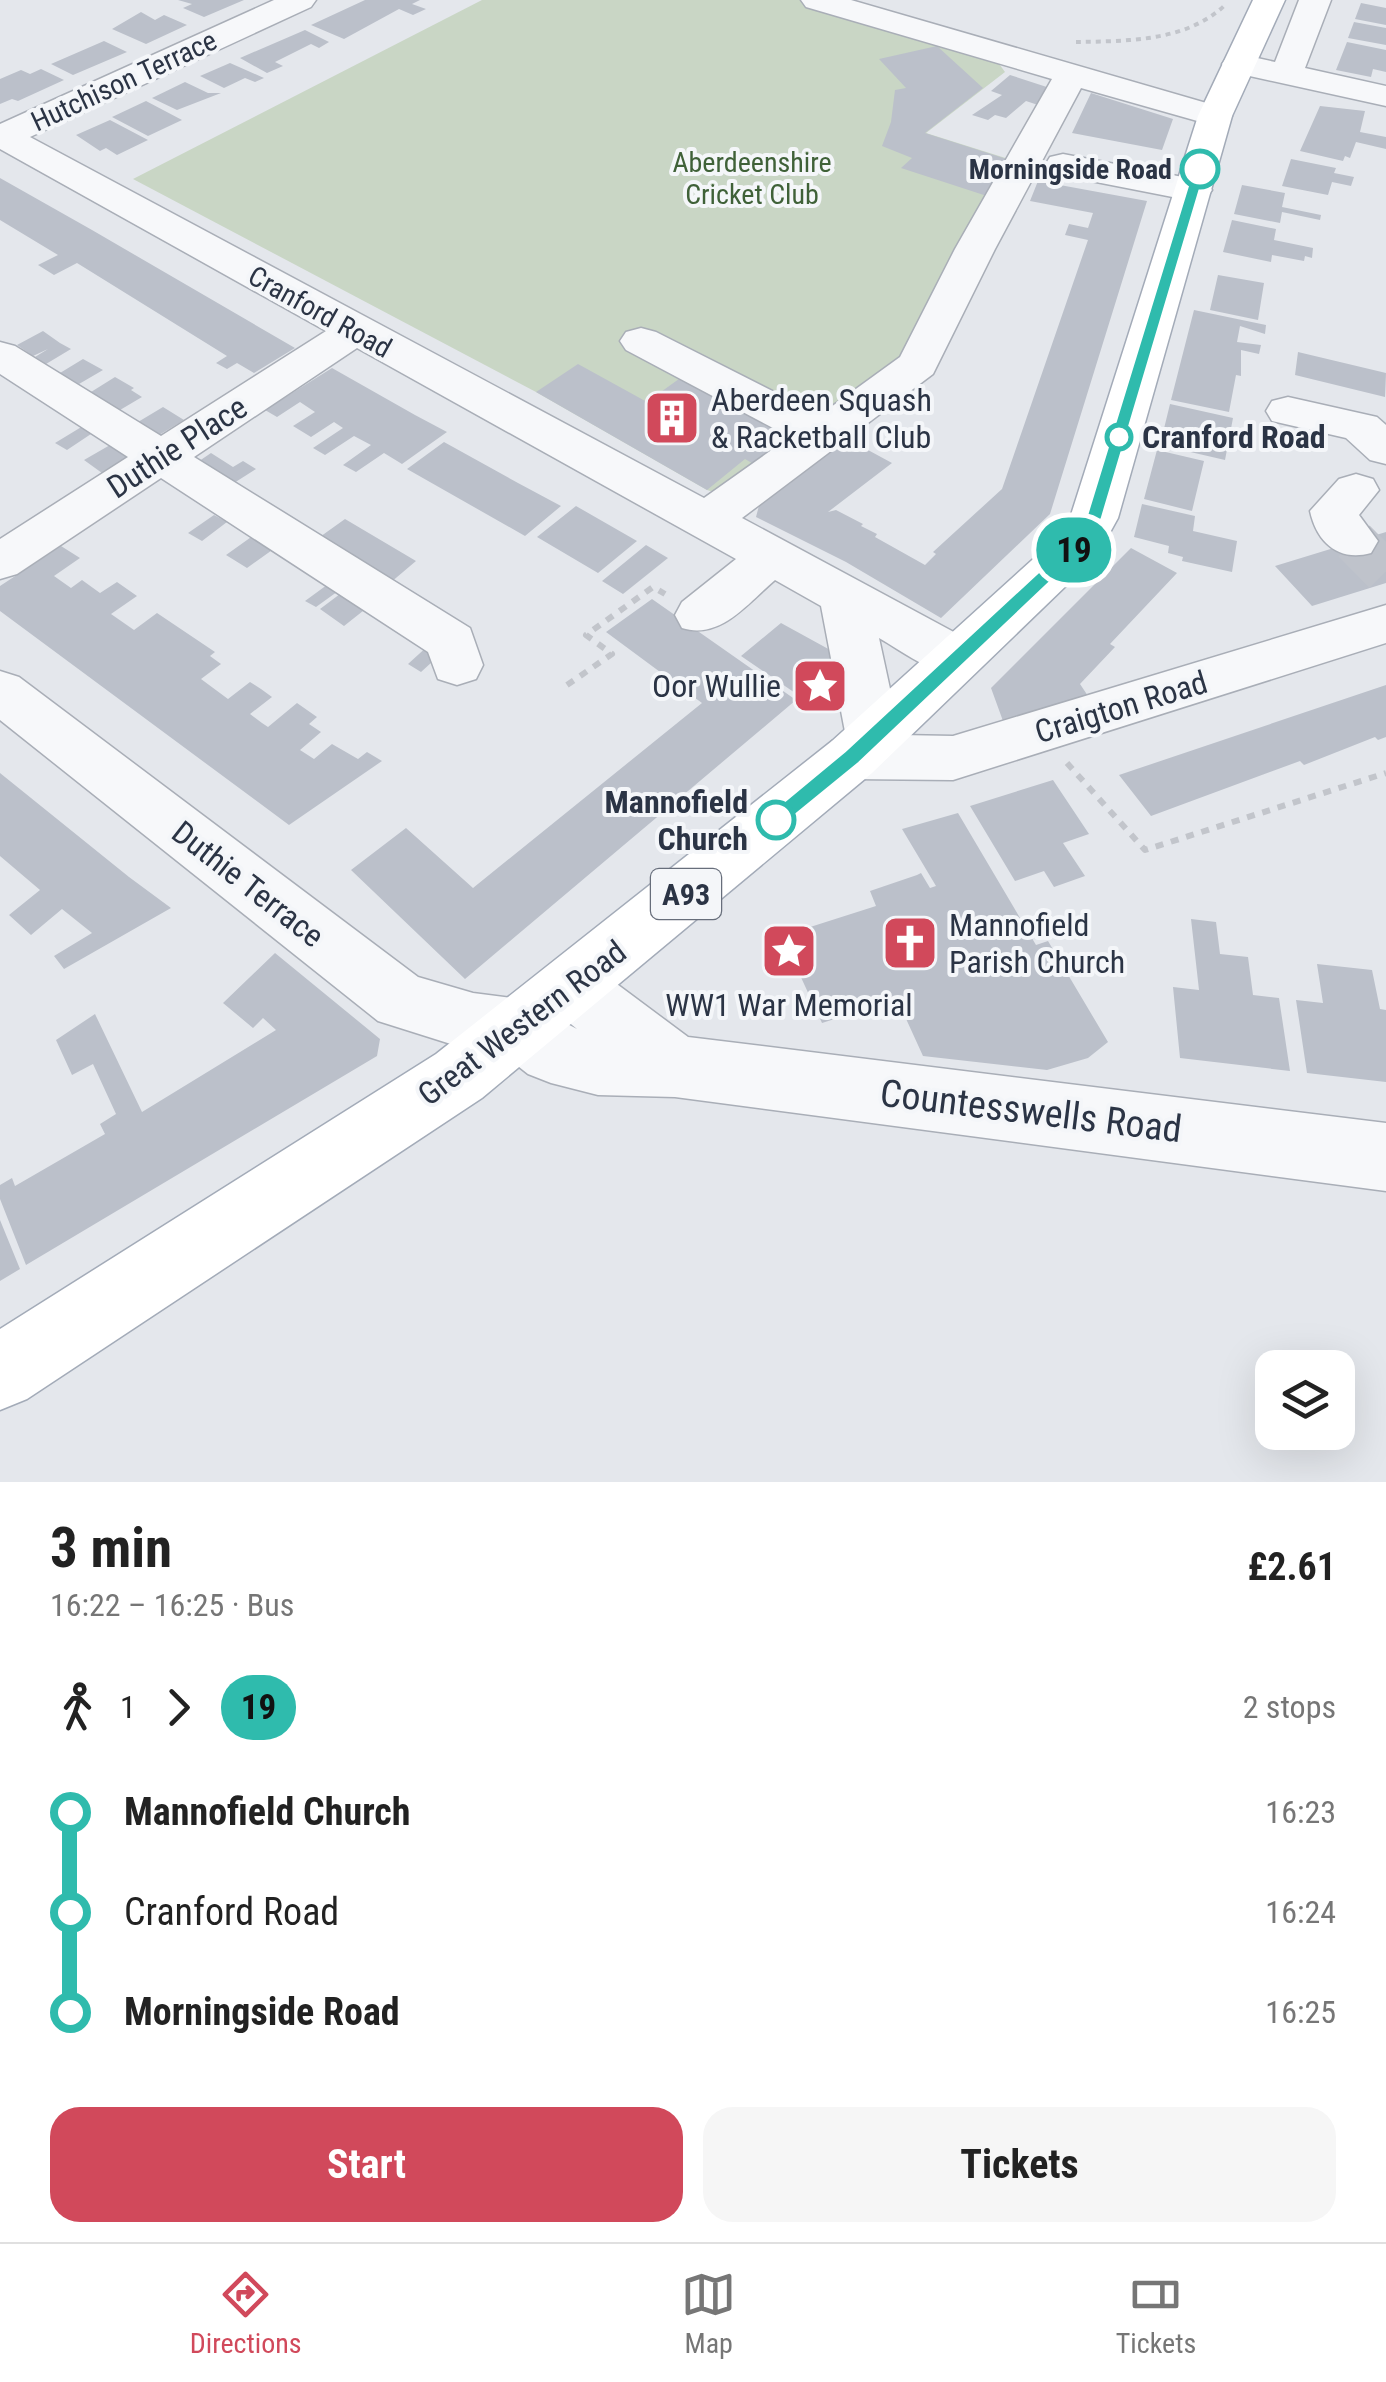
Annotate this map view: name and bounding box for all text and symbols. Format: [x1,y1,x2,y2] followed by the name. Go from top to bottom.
[26,24,222,138] street label: Hutchison Terrace
[672,146,832,211] park label: Aberdeenshire Cricket Club
[1181,150,1219,188] marker: Morningside Road
[969,153,1172,186] place label: Morningside Road
[243,259,397,365] street label: Cranford Road
[711,381,932,456] place label: Aberdeen Squash & Racketball Club
[100,388,254,506] street label: Duthie Place
[642,388,702,448] building icon: Aberdeen Squash & Racketball Club
[1142,418,1326,456] place label: Cranford Road
[1106,424,1132,450] marker: Cranford Road
[1029,518,1119,582] line badge: 19
[1056,530,1092,571] text: 19
[790,656,850,716] place icon: Oor Wullie
[1030,663,1212,751] street label: Craigton Road
[652,667,781,705] place label: Oor Wullie
[605,783,748,858] place label: Mannofield Church
[757,801,795,839] marker: Mannofield Church
[165,813,331,955] street label: Duthie Terrace
[651,869,721,919] road number: A93
[949,906,1125,981] place label: Mannofield Parish Church
[880,913,940,973] church icon: Mannofield Parish Church
[759,921,819,981] place icon: WW1 War Memorial
[411,933,633,1113] street label: Great Western Road
[665,986,913,1024] place label: WW1 War Memorial
[878,1071,1184,1151] street label: Countesswells Road
[1255,1350,1355,1450] map controls
[1255,1350,1355,1450] button: layers
[50,1516,172,1580] text: 3 min
[1247,1545,1336,1589] text: £2.61
[50,1586,294,1624] text: 16:22 – 16:25 · Bus
[50,1680,105,1735] icon: walk
[151,1680,206,1735] icon: forward
[241,1687,276,1728] text: 19
[120,1688,136,1726] text: 1
[1243,1688,1336,1726] text: 2 stops
[124,1790,411,1834] text: Mannofield Church
[1265,1793,1336,1831] text: 16:23
[124,1890,339,1934] text: Cranford Road
[1265,1893,1336,1931] text: 16:24
[124,1990,400,2034] text: Morningside Road
[1265,1993,1336,2031] text: 16:25
[50,2107,683,2222] button: Start
[703,2107,1336,2222] button: Tickets
[190,2267,302,2360] tab: Directions
[681,2267,736,2360] tab: Map
[1116,2267,1196,2360] tab: Tickets

